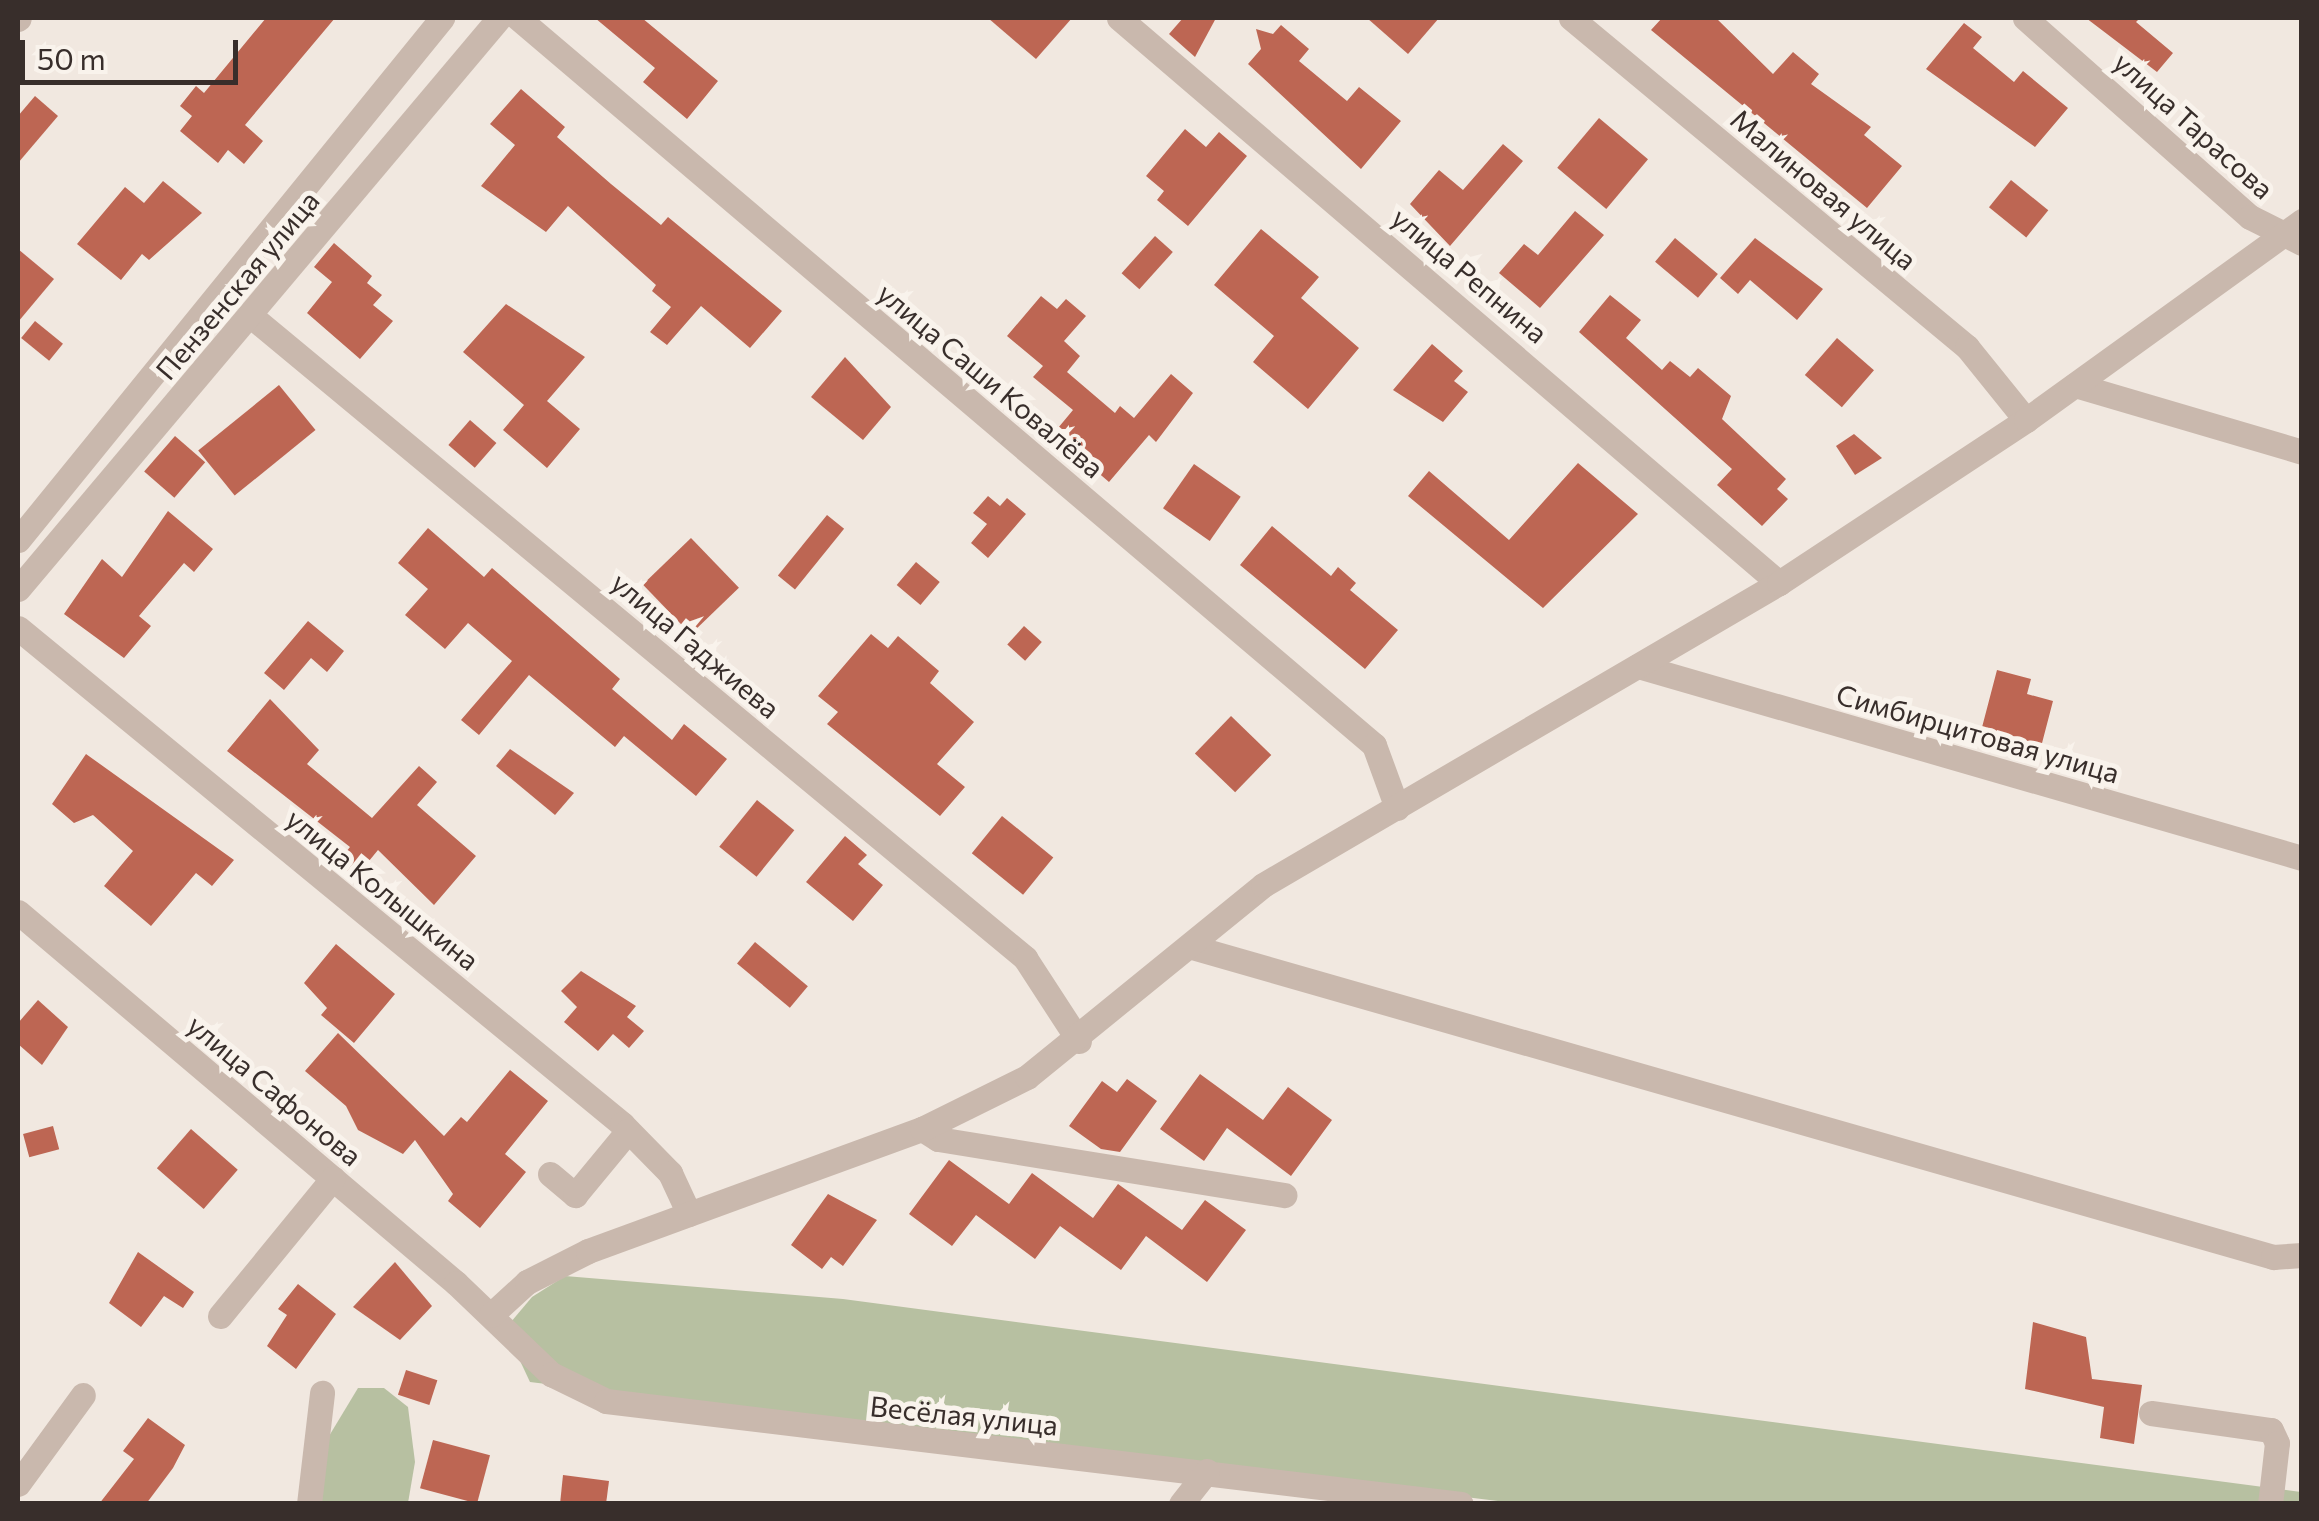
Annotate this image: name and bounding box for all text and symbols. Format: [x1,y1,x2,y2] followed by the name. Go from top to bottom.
[25,20,242,82] scale bar
[37,39,106,76] text: 50 m
[2107,45,2281,205] street label: улица Тарасова
[1724,102,1924,276] street label: Малиновая улица
[148,184,326,386] street label: Пензенская улица
[1386,200,1554,350] street label: улица Репнина
[871,276,1111,484] street label: улица Саши Ковалёва
[605,565,787,725] street label: улица Гаджиева
[1833,677,2123,789] street label: Симбирцитовая улица
[280,801,486,977] street label: улица Колышкина
[181,1008,369,1172] street label: улица Сафонова
[868,1388,1060,1442] street label: Весёлая улица

